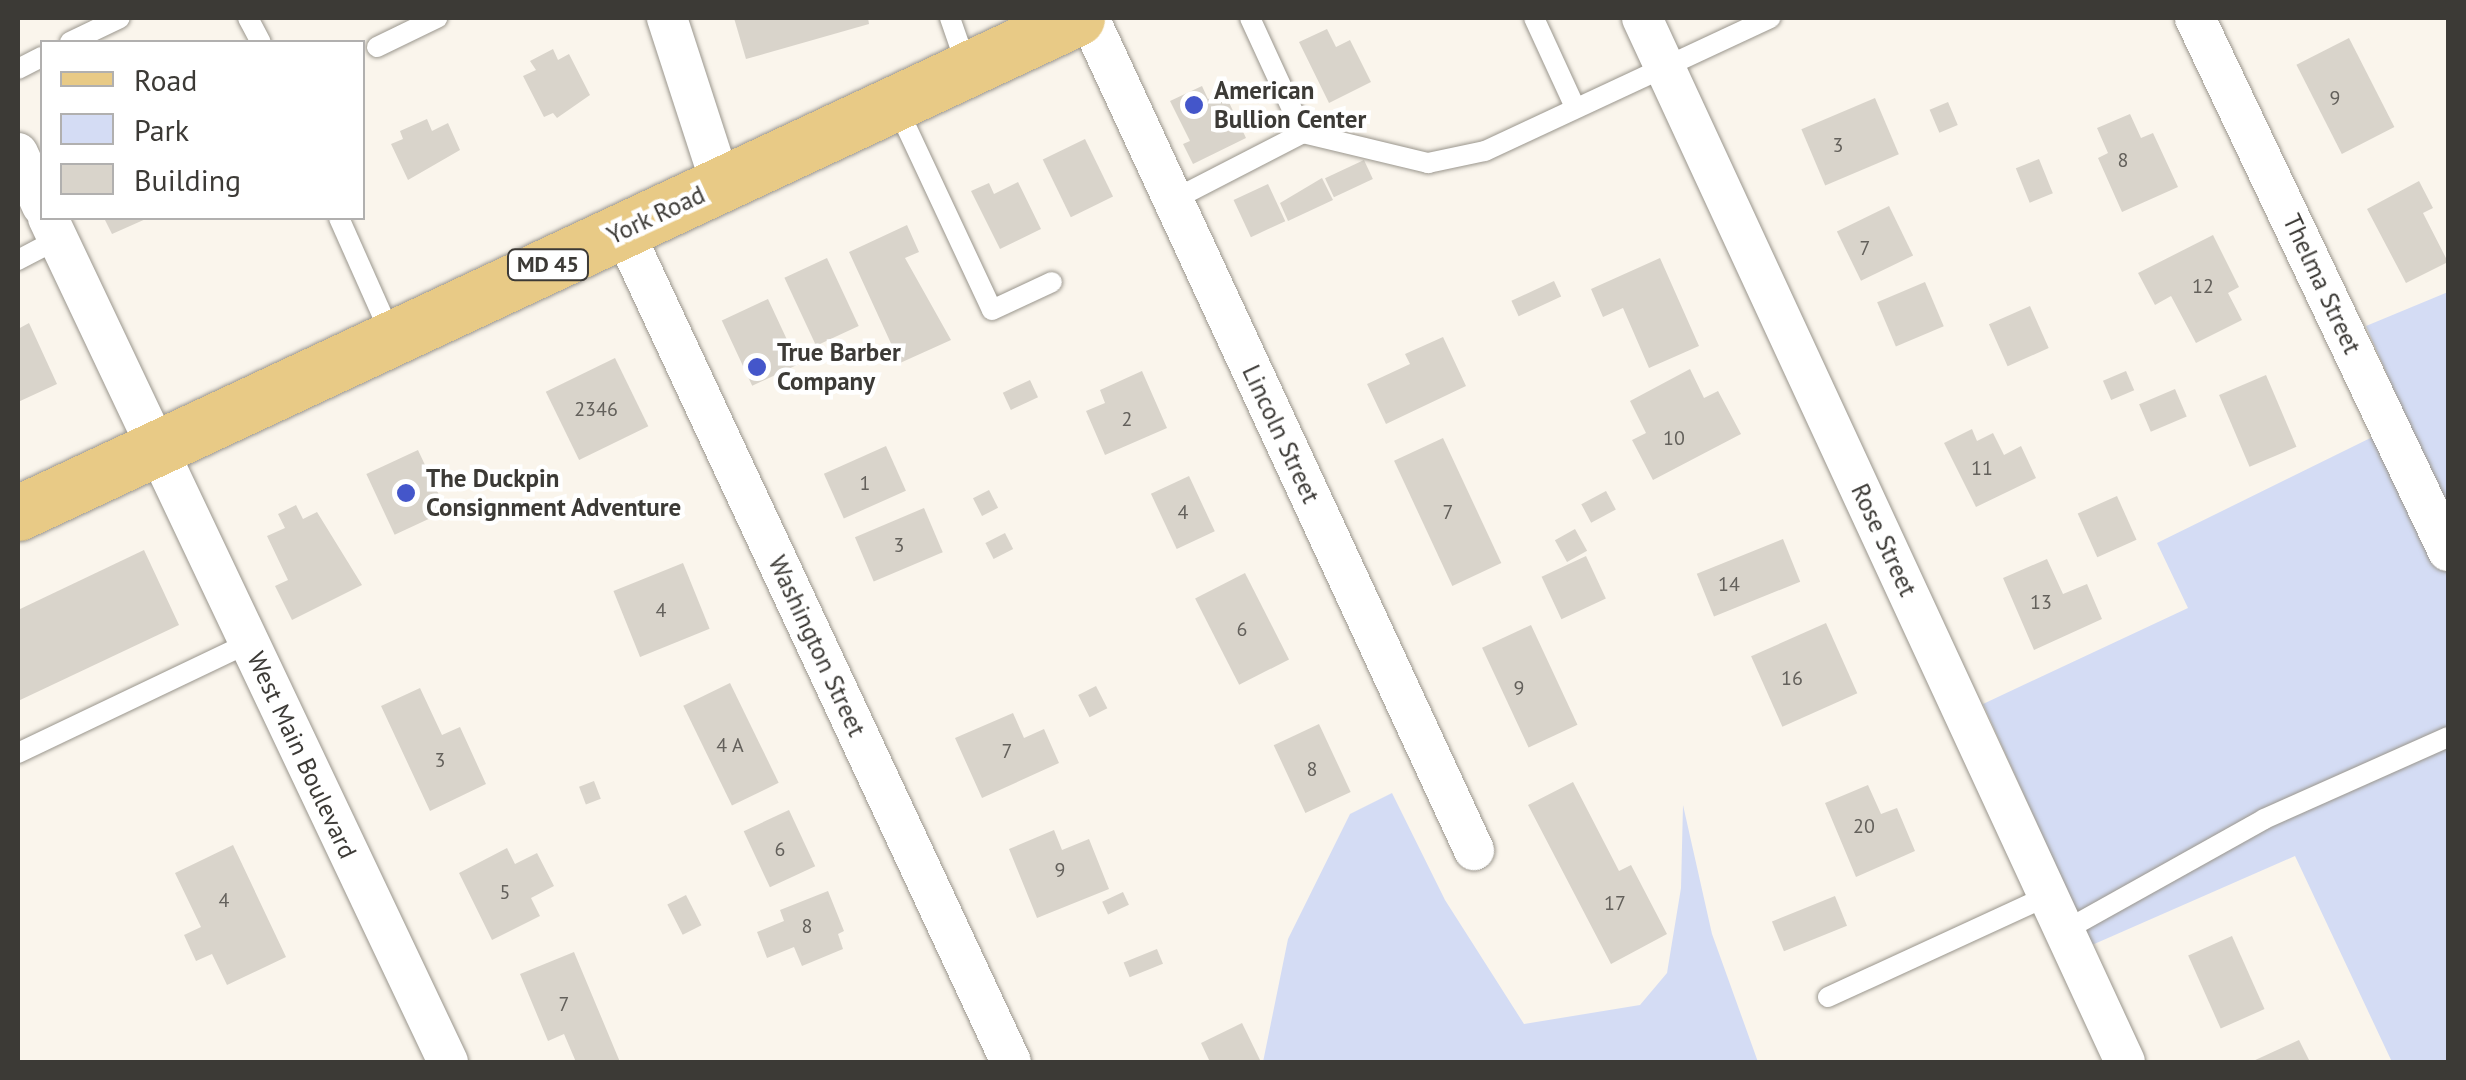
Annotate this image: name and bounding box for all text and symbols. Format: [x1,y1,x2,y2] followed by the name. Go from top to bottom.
[40,40,365,220] legend
[134,60,198,99] text: Road
[1214,76,1366,135] place label: American Bullion Center
[2330,86,2340,110] house number: 9
[1183,94,1205,116] marker: American Bullion Center
[134,110,189,149] text: Park
[1833,133,1843,157] house number: 3
[2118,148,2128,172] house number: 8
[134,160,241,199] text: Building
[602,179,710,251] street label: York Road
[2277,209,2367,359] street label: Thelma Street
[1860,236,1870,260] house number: 7
[506,248,590,282] road number: MD 45
[2192,274,2214,298] house number: 12
[777,338,901,397] place label: True Barber Company
[746,356,768,378] marker: True Barber Company
[1236,360,1326,508] street label: Lincoln Street
[574,397,618,421] house number: 2346
[1122,407,1132,431] house number: 2
[1663,426,1685,450] house number: 10
[1971,456,1993,480] house number: 11
[426,464,682,523] place label: The Duckpin Consignment Adventure
[860,471,870,495] house number: 1
[1845,479,1923,601] street label: Rose Street
[395,482,417,504] marker: The Duckpin Consignment Adventure
[1178,500,1188,524] house number: 4
[1443,500,1453,524] house number: 7
[894,533,904,557] house number: 3
[762,551,872,741] street label: Washington Street
[1718,572,1740,596] house number: 14
[2030,590,2052,614] house number: 13
[656,598,666,622] house number: 4
[1237,617,1247,641] house number: 6
[241,647,363,863] street label: West Main Boulevard
[1781,666,1803,690] house number: 16
[1514,676,1524,700] house number: 9
[716,733,744,757] house number: 4 A
[1002,739,1012,763] house number: 7
[435,748,445,772] house number: 3
[1307,757,1317,781] house number: 8
[1853,814,1875,838] house number: 20
[775,837,785,861] house number: 6
[1055,858,1065,882] house number: 9
[500,880,510,904] house number: 5
[219,888,229,912] house number: 4
[1604,891,1626,915] house number: 17
[802,914,812,938] house number: 8
[559,992,569,1016] house number: 7

